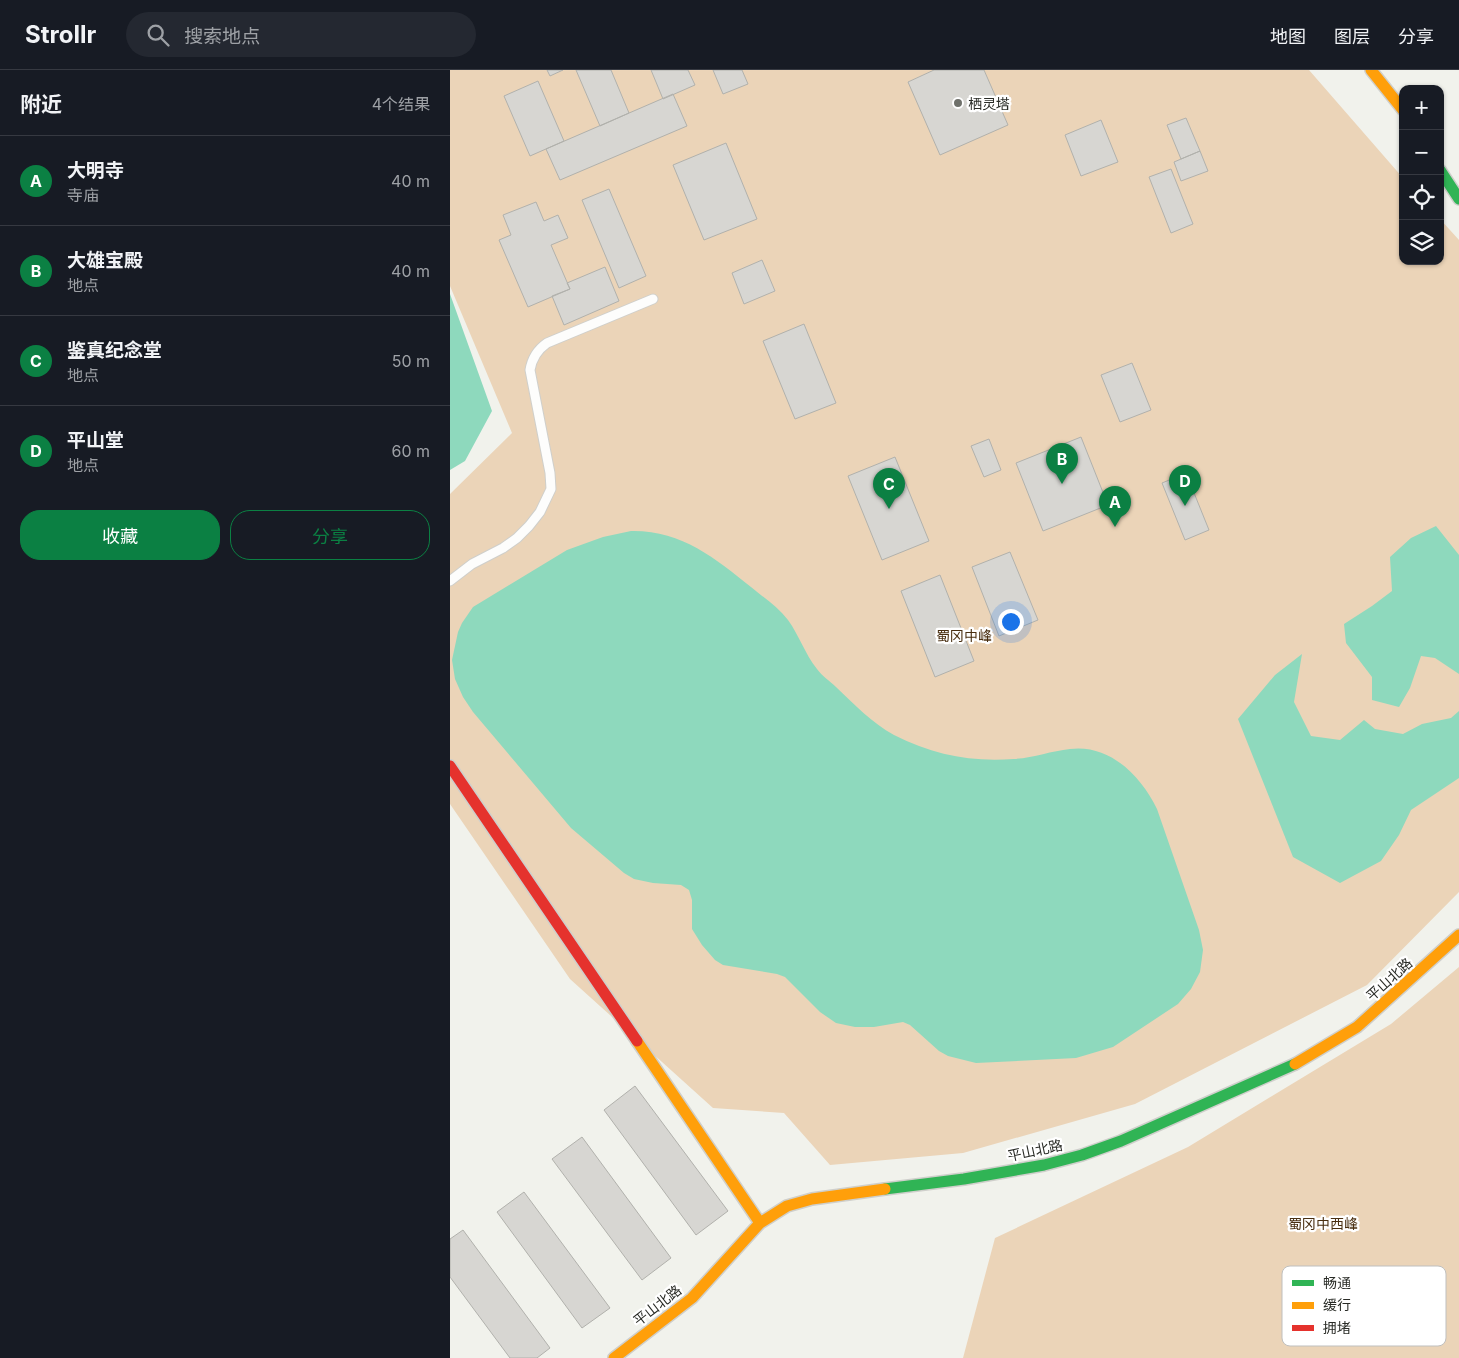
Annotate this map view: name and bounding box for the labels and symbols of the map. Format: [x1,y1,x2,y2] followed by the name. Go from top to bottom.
[968,95,1010,112] place label: 栖灵塔
[952,97,964,109] marker: 栖灵塔
[1046,443,1078,484] pin: B
[1169,465,1201,506] pin: D
[873,468,905,509] pin: C
[1099,486,1131,527] pin: A
[998,609,1024,635] your location
[936,627,992,644] park label: 蜀冈中峰
[1363,954,1415,1004] street label: 平山北路
[1006,1136,1064,1164] street label: 平山北路
[1288,1215,1358,1232] park label: 蜀冈中西峰
[1282,1266,1446,1346] legend
[1323,1274,1351,1291] text: 畅通
[630,1281,684,1329] street label: 平山北路
[1323,1296,1351,1313] text: 缓行
[1323,1319,1351,1336] text: 拥堵

